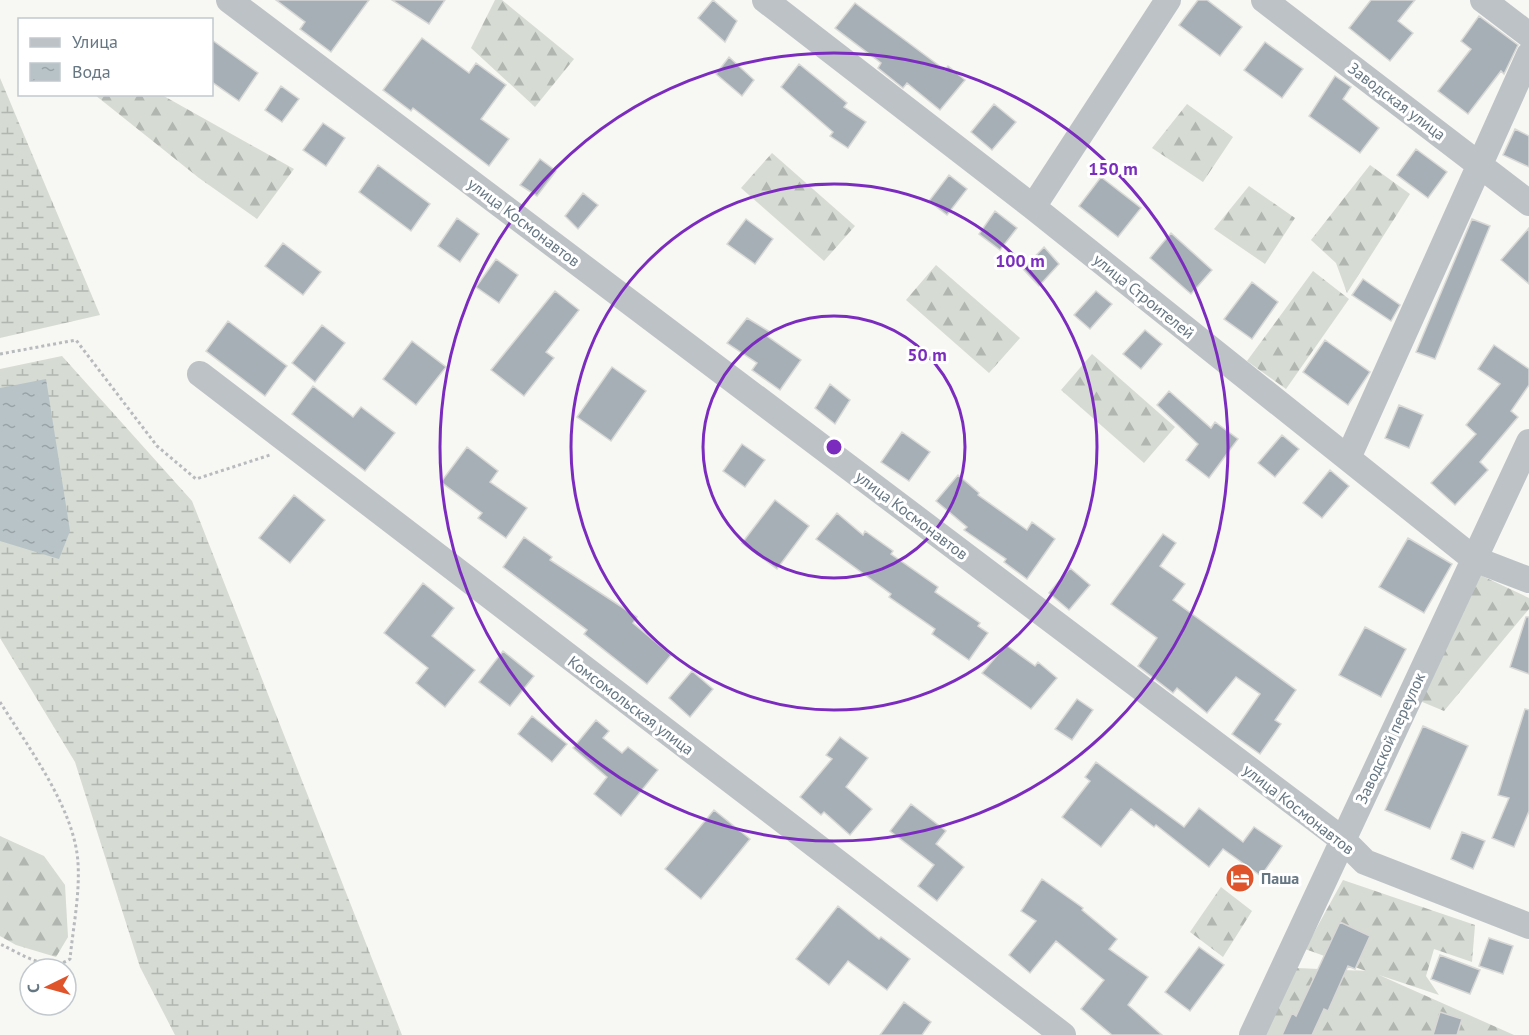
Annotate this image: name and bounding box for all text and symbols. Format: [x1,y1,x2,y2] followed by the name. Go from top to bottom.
[18,18,213,96] legend
[72,30,118,53] text: Улица
[1344,58,1450,144] street label: Заводская улица
[72,60,111,83] text: Вода
[1088,157,1138,180] text: 150 m
[464,173,584,271] street label: улица Космонавтов
[995,249,1045,272] text: 100 m
[1089,249,1199,343] street label: улица Строителей
[907,343,947,366] text: 50 m
[824,437,844,457] centre of rings
[852,466,972,564] street label: улица Космонавтов
[564,651,698,759] street label: Комсомольская улица
[1351,669,1429,807] street label: Заводской переулок
[1239,759,1359,859] street label: улица Космонавтов
[1224,862,1256,894] hotel icon: Паша
[1261,868,1299,888] place label: Паша
[18,957,78,1017] north arrow
[23,983,43,994] text: С

